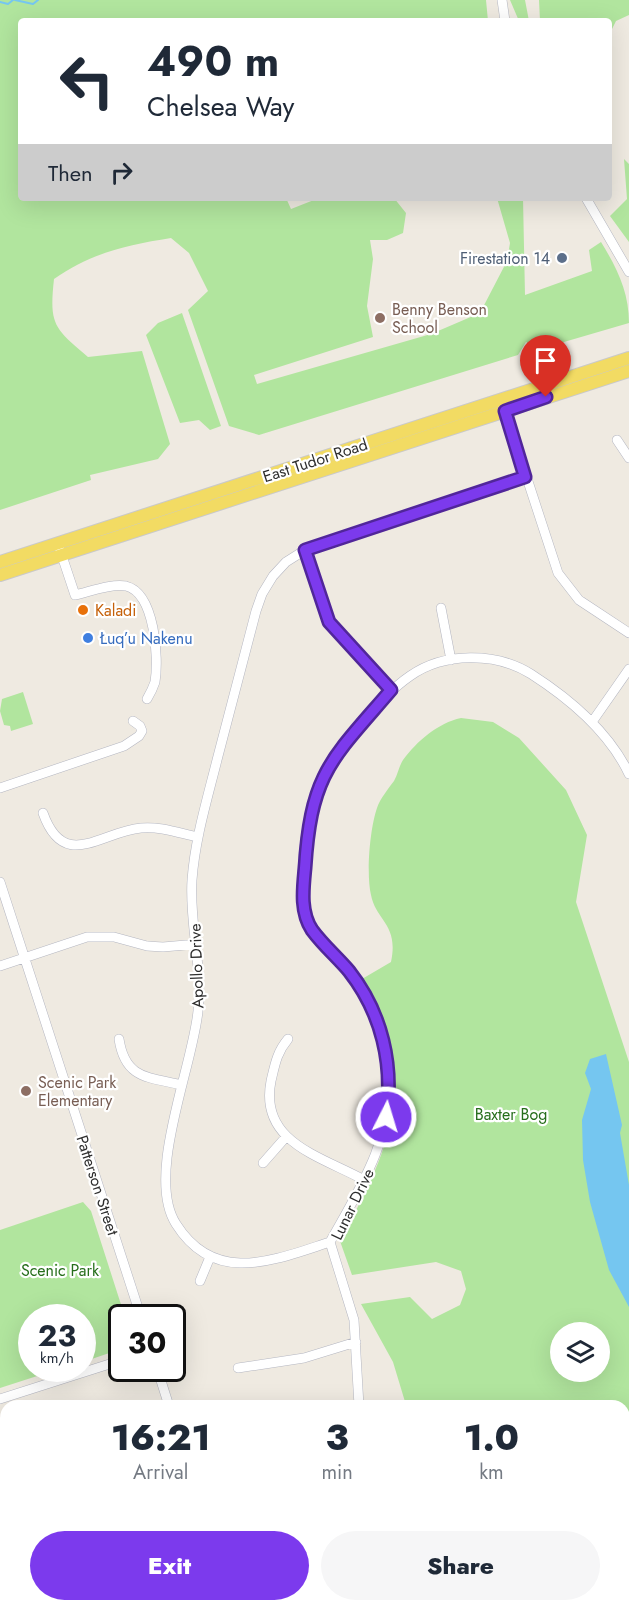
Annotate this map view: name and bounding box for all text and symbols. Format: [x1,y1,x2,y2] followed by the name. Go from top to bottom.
[147,31,279,92] text: 490 m
[48,42,126,120] icon: left
[147,87,294,126] text: Chelsea Way
[105,156,138,189] icon: right
[48,157,93,189] text: Then
[460,247,550,270] place label: Firestation 14
[555,251,569,265] marker: Firestation 14
[392,298,487,339] place label: Benny Benson School
[373,311,387,325] marker: Benny Benson School
[520,335,571,397] pin
[529,344,562,377] icon: arrive
[260,433,370,488] street label: East Tudor Road
[95,599,136,622] place label: Kaladi
[76,603,90,617] marker: Kaladi
[99,627,193,650] place label: Łuq’u Nakenu
[81,631,95,645] marker: Łuq’u Nakenu
[184,923,209,1009] street label: Apollo Drive
[38,1071,117,1112] place label: Scenic Park Elementary
[19,1084,33,1098] marker: Scenic Park Elementary
[354,1085,418,1149] position arrow
[475,1103,547,1126] park label: Baxter Bog
[71,1132,125,1238] street label: Patterson Street
[325,1164,380,1244] street label: Lunar Drive
[21,1259,100,1282] park label: Scenic Park
[108,1304,186,1382] speed limit sign: 30
[38,1314,76,1357] text: 23
[550,1322,610,1382] map controls
[550,1322,610,1382] button: layers
[40,1347,74,1369] text: km/h
[111,1411,210,1463] text: 16:21
[325,1411,349,1463] text: 3
[464,1411,519,1463] text: 1.0
[133,1458,188,1487] text: Arrival
[321,1458,353,1487] text: min
[479,1458,504,1487] text: km
[30,1531,309,1600] button: Exit
[321,1531,600,1600] button: Share

